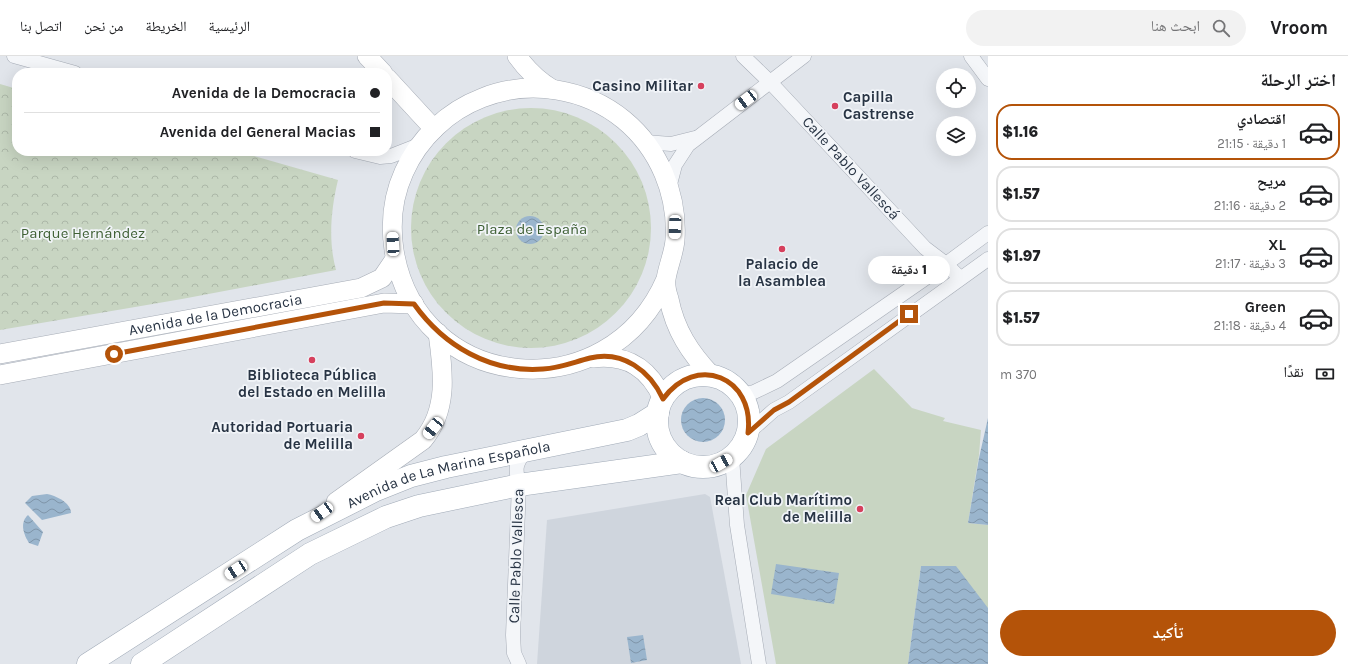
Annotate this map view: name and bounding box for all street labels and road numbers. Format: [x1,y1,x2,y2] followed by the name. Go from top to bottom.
[798,113,904,223] street label: Calle Pablo Vallescá
[127,290,304,339] street label: Avenida de la Democracia
[344,437,552,512] street label: Avenida de La Marina Española
[505,488,527,624] street label: Calle Pablo Vallesca

